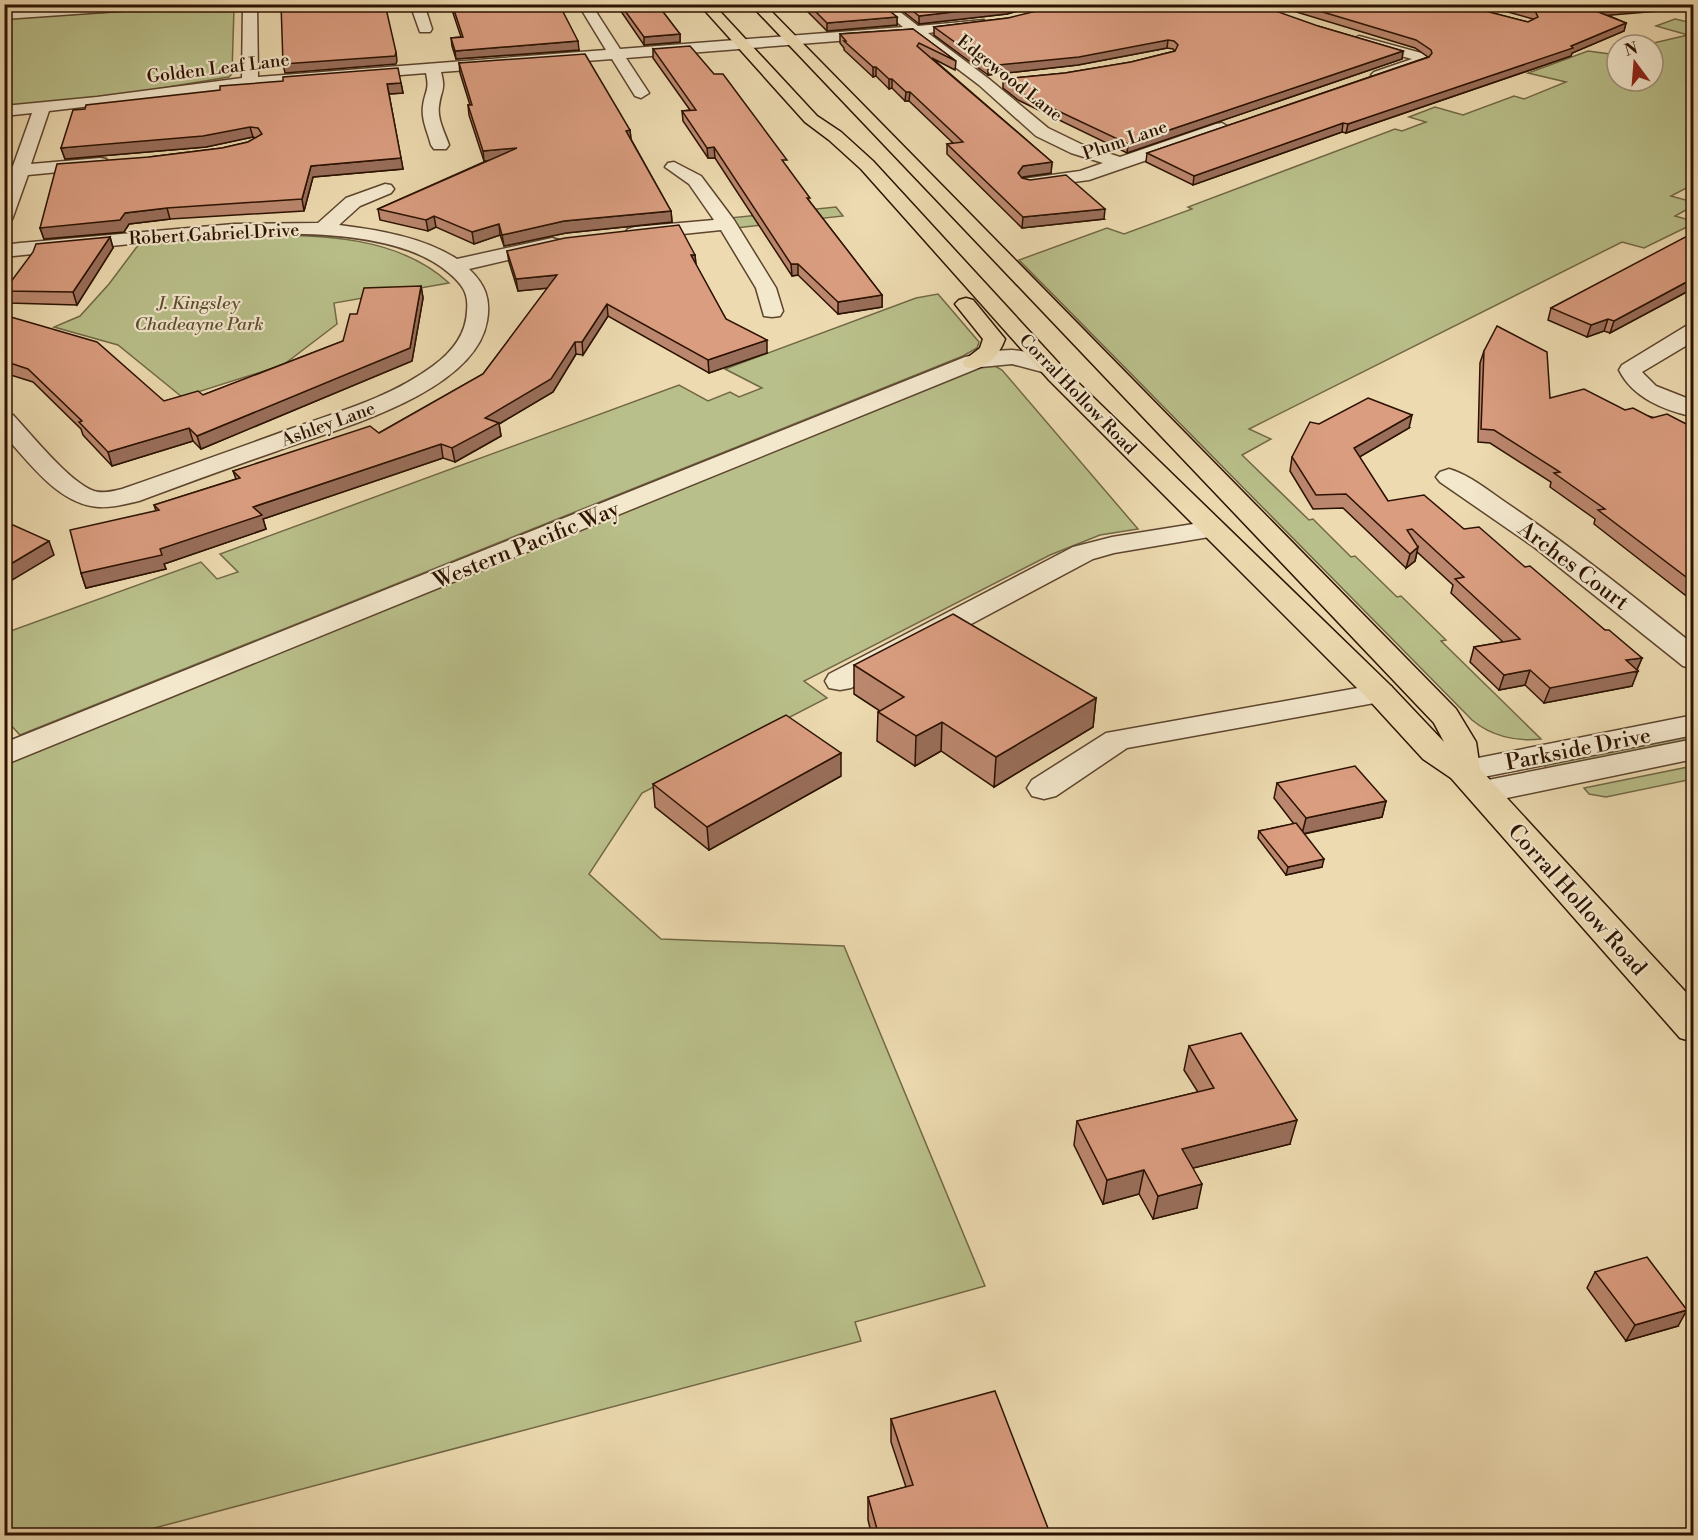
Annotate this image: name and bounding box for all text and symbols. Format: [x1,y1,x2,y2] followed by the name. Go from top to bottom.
[952,30,1067,127] street label: Edgewood Lane
[1605,33,1665,93] north arrow
[1622,38,1640,61] text: N
[145,48,291,89] street label: Golden Leaf Lane
[1080,115,1171,166] street label: Plum Lane
[128,219,300,250] street label: Robert Gabriel Drive
[134,292,264,336] park label: J. Kingsley Chadeayne Park
[1014,329,1142,460] street label: Corral Hollow Road
[277,397,378,452] street label: Ashley Lane
[429,496,624,595] street label: Western Pacific Way
[1512,515,1634,617] street label: Arches Court
[1503,722,1653,777] street label: Parkside Drive
[1502,819,1652,982] street label: Corral Hollow Road

